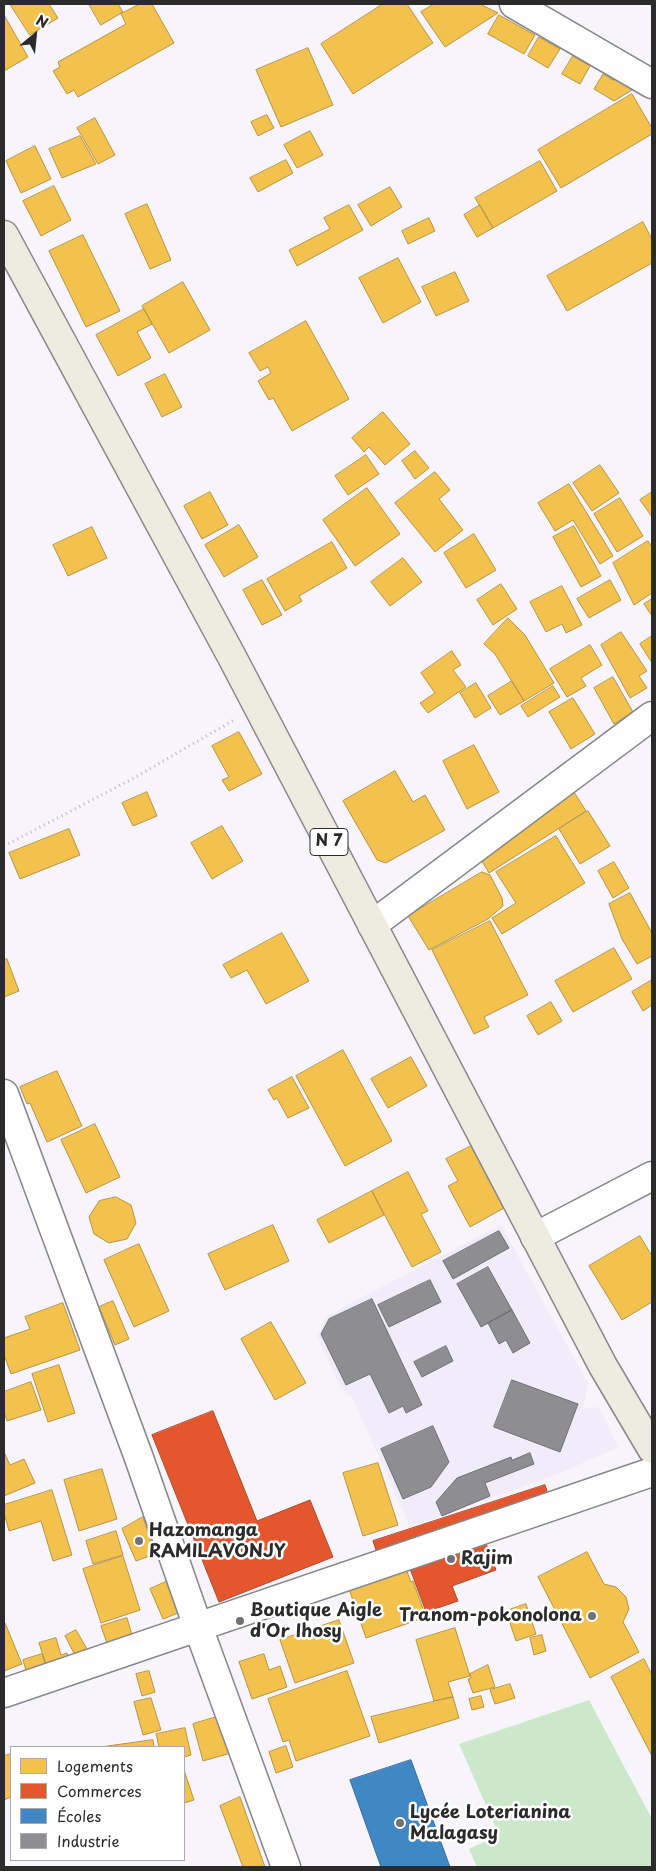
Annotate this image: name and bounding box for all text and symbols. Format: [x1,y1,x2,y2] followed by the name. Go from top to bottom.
[32,9,52,33] text: N
[10,10,60,60] north arrow
[310,829,348,856] road number: N 7
[149,1520,286,1562] place label: Hazomanga RAMILAVONJY
[133,1535,145,1547] marker: Hazomanga RAMILAVONJY
[461,1548,513,1570] place label: Rajim
[445,1553,457,1565] marker: Rajim
[250,1600,382,1642] place label: Boutique Aigle d'Or Ihosy
[399,1605,582,1627] place label: Tranom-pokonolona
[586,1610,598,1622] marker: Tranom-pokonolona
[234,1615,246,1627] marker: Boutique Aigle d'Or Ihosy
[10,1746,185,1861] legend
[57,1754,133,1777] text: Logements
[57,1779,141,1802] text: Commerces
[410,1802,571,1845] place label: Lycée Loterianina Malagasy
[57,1804,101,1827] text: Écoles
[394,1817,406,1829] marker: Lycée Loterianina Malagasy
[57,1829,119,1852] text: Industrie

